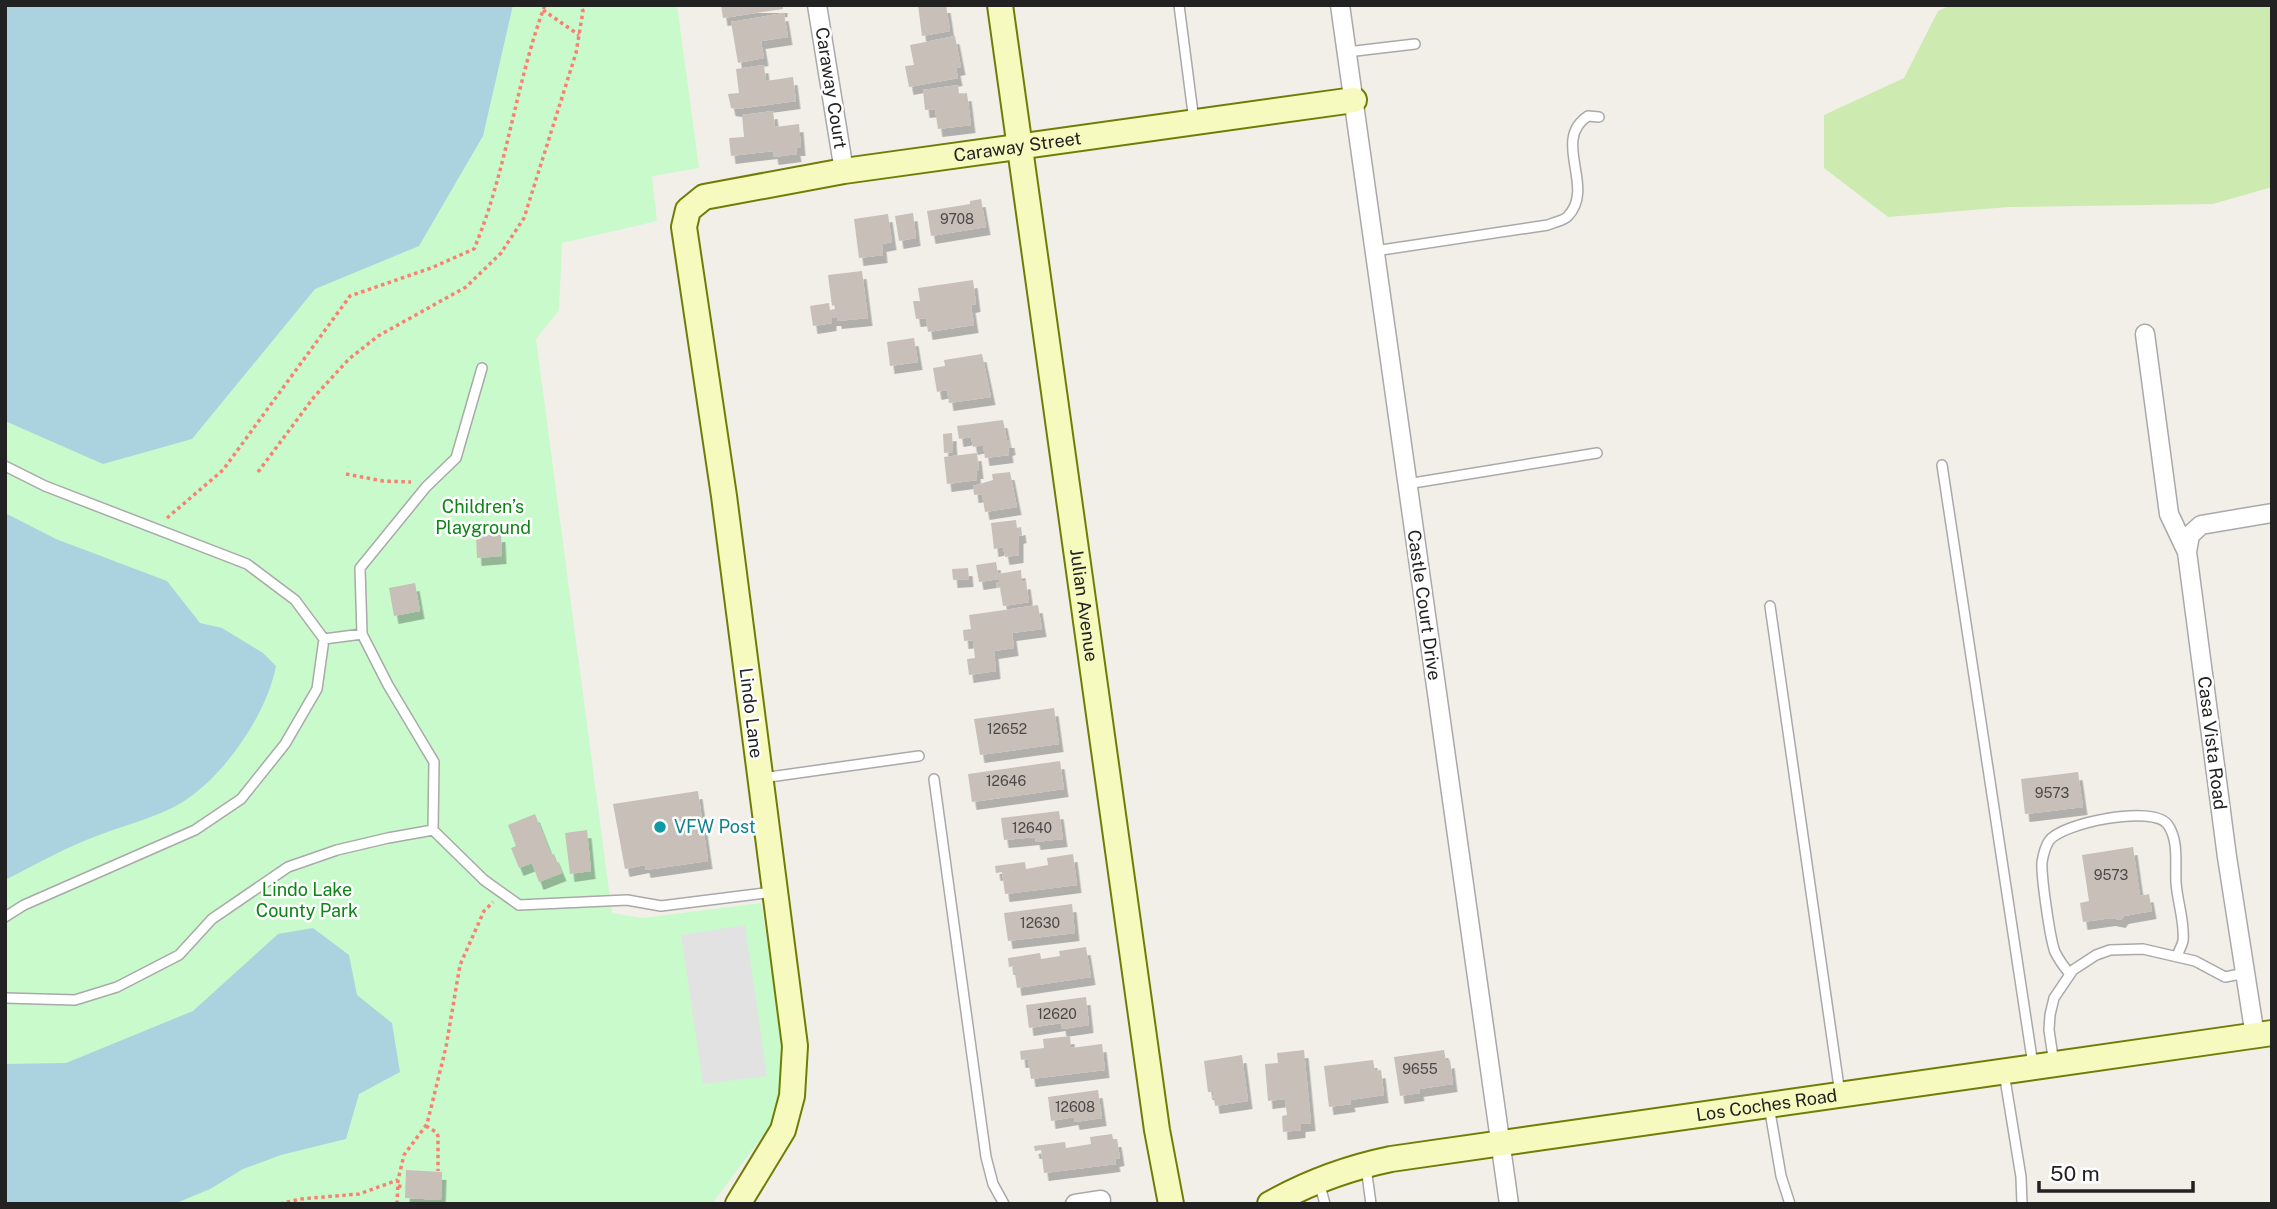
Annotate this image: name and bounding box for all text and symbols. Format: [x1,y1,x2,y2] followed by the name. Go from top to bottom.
[812,26,851,150] street label: Caraway Court
[952,127,1083,166] street label: Caraway Street
[940,211,974,227] house number: 9708
[435,496,531,538] park label: Children’s Playground
[1404,528,1445,682] street label: Castle Court Drive
[1066,547,1103,663] street label: Julian Avenue
[736,666,767,759] street label: Lindo Lane
[2194,675,2231,811] street label: Casa Vista Road
[987,721,1027,737] house number: 12652
[986,773,1026,789] house number: 12646
[2035,785,2070,801] house number: 9573
[674,816,756,837] place label: VFW Post
[652,819,668,835] marker: VFW Post
[1012,820,1052,836] house number: 12640
[2094,867,2129,883] house number: 9573
[256,879,358,921] park label: Lindo Lake County Park
[1020,915,1060,931] house number: 12630
[1037,1006,1077,1022] house number: 12620
[1402,1061,1438,1077] house number: 9655
[1695,1084,1839,1125] street label: Los Coches Road
[1055,1099,1095,1115] house number: 12608
[2039,1150,2193,1194] scale bar
[2050,1161,2100,1186] text: 50 m

